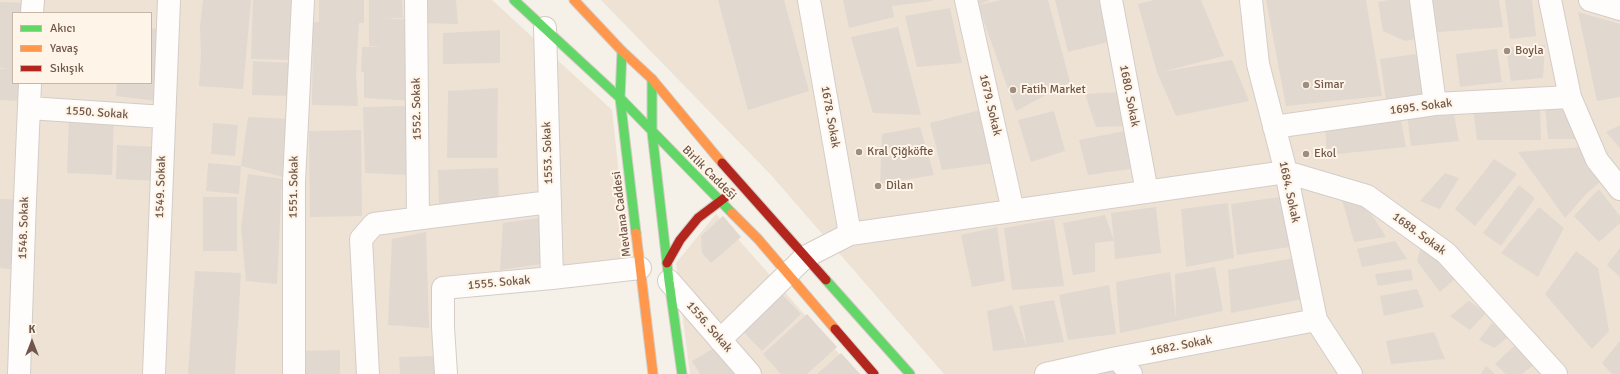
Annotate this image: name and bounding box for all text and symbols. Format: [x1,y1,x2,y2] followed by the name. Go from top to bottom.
[12,12,152,84] legend
[50,21,76,36] text: Akıcı
[50,41,78,56] text: Yavaş
[1515,44,1544,58] place label: Boyla
[1502,46,1512,56] marker: Boyla
[50,61,84,76] text: Sıkışık
[1116,64,1142,128] street label: 1680. Sokak
[976,73,1004,137] street label: 1679. Sokak
[409,78,425,140] street label: 1552. Sokak
[1314,78,1344,92] place label: Simar
[1301,80,1311,90] marker: Simar
[1021,83,1086,97] place label: Fatih Market
[817,85,843,149] street label: 1678. Sokak
[1008,85,1018,95] marker: Fatih Market
[1389,96,1453,118] street label: 1695. Sokak
[65,104,129,122] street label: 1550. Sokak
[540,121,556,185] street label: 1553. Sokak
[679,143,739,203] street label: Birlik Caddesi
[867,145,933,159] place label: Kral Çiğköfte
[854,147,864,157] marker: Kral Çiğköfte
[1314,147,1336,161] place label: Ekol
[1301,149,1311,159] marker: Ekol
[153,155,169,219] street label: 1549. Sokak
[286,156,302,218] street label: 1551. Sokak
[1275,160,1303,224] street label: 1684. Sokak
[610,170,634,258] street label: Mevlana Caddesi
[886,179,913,193] place label: Dilan
[873,181,883,191] marker: Dilan
[16,196,32,260] street label: 1548. Sokak
[1389,210,1449,258] street label: 1688. Sokak
[467,273,531,293] street label: 1555. Sokak
[683,299,735,355] street label: 1556. Sokak
[12,322,52,362] north arrow
[29,323,35,336] text: K
[1149,333,1213,359] street label: 1682. Sokak

